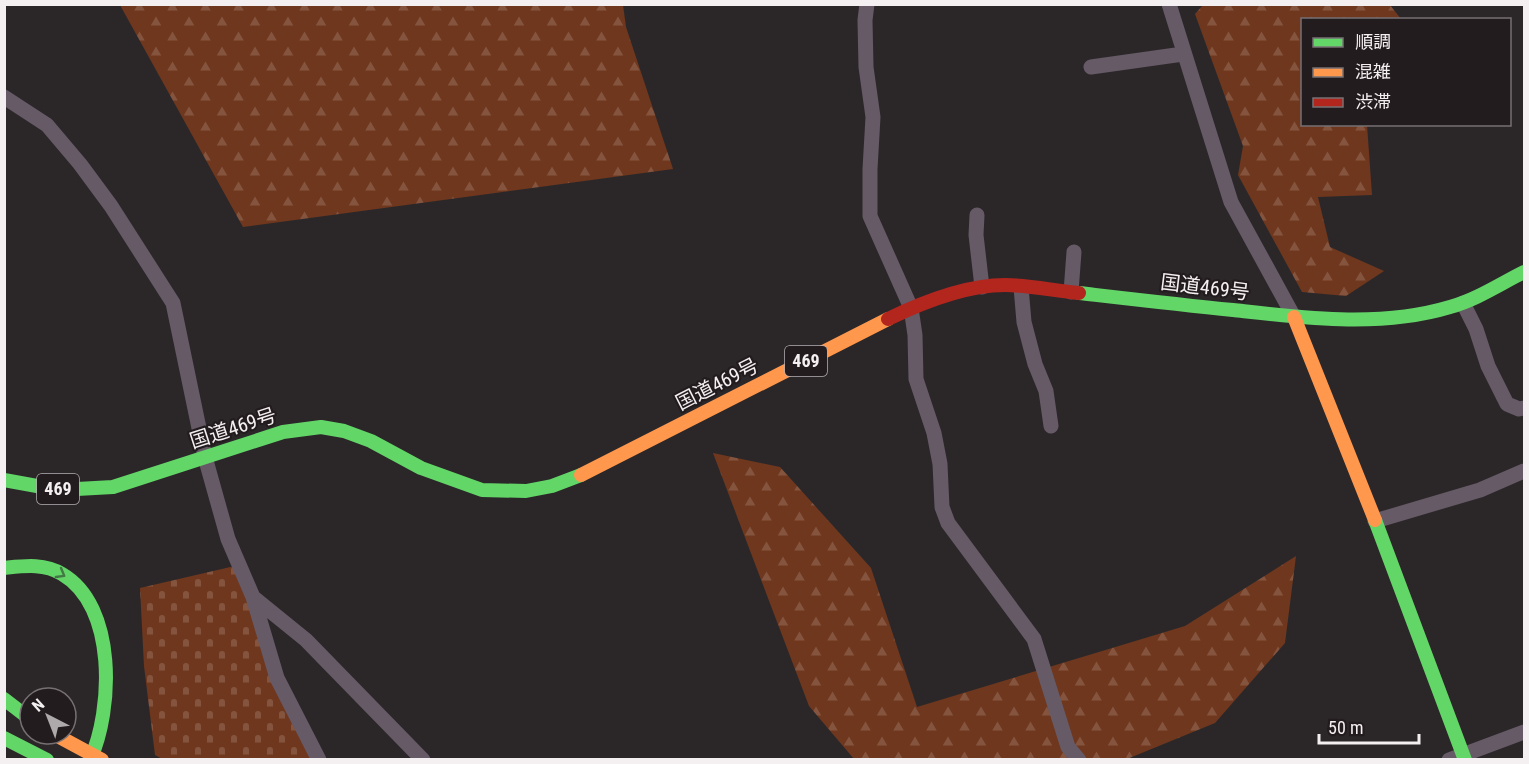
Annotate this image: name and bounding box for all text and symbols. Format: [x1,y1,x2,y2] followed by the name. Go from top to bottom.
[1301,18,1511,126] legend
[1355,31,1391,52] text: 順調
[1355,61,1391,82] text: 混雑
[1355,91,1391,112] text: 渋滞
[1159,270,1251,304] street label: 国道469号
[785,346,827,376] road number: 469
[672,353,762,415] street label: 国道469号
[187,403,279,453] street label: 国道469号
[37,474,79,504] road number: 469
[54,567,65,578] one-way arrow
[18,686,78,746] north arrow
[28,695,48,716] text: N
[1319,707,1420,745] scale bar
[1328,717,1363,738] text: 50 m

